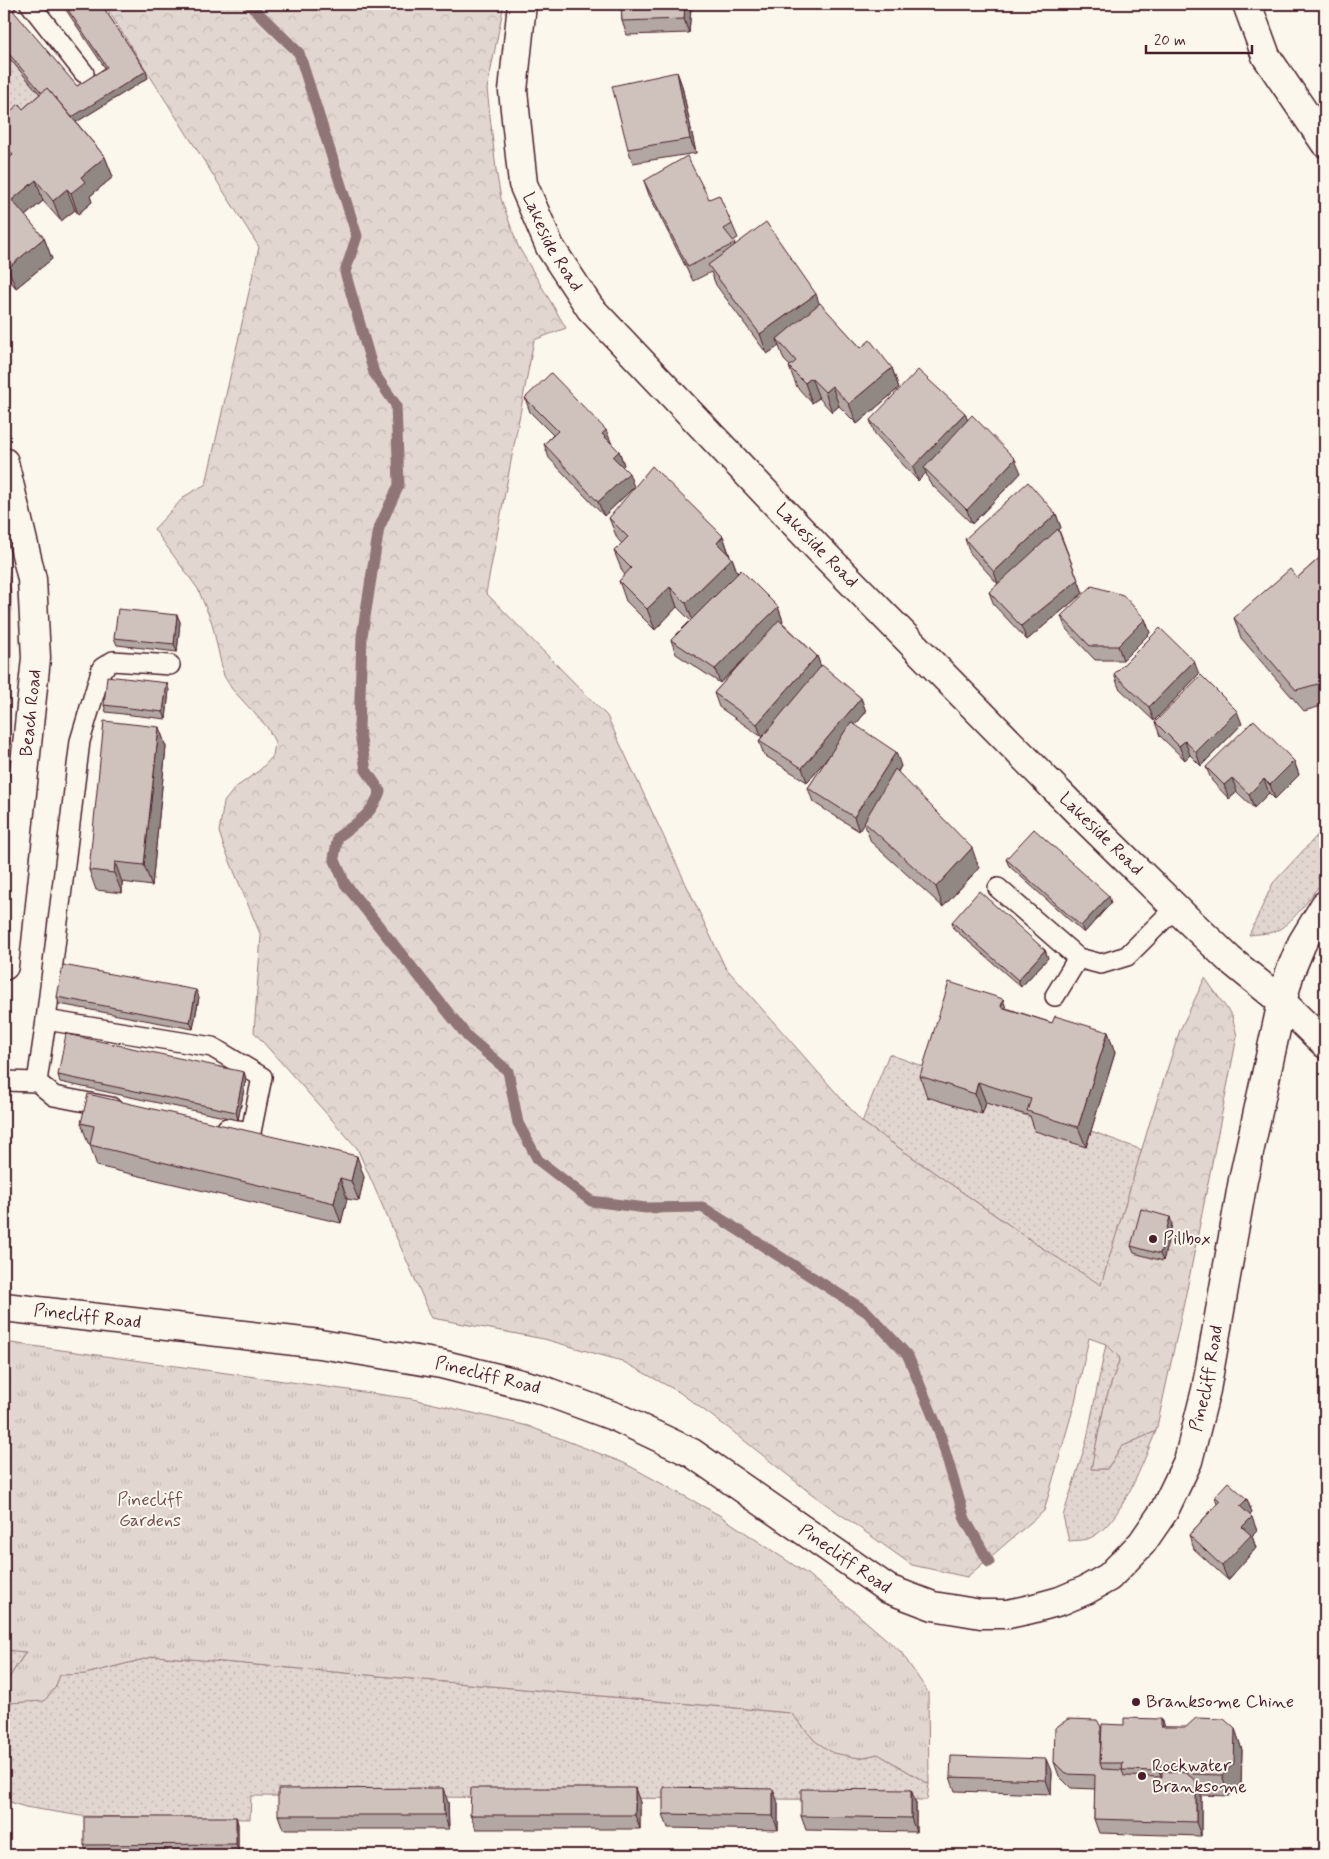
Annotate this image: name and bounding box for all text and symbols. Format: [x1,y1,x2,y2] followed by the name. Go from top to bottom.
[1146,22,1253,54] scale bar
[1154,31,1186,51] text: 20 m
[516,189,588,296] street label: Lakeside Road
[770,498,863,594] street label: Lakeside Road
[14,668,48,758] street label: Beach Road
[1053,787,1148,881] street label: Lakeside Road
[1163,1227,1211,1251] place label: Pillbox
[1147,1233,1159,1245] marker: Pillbox
[33,1299,142,1335] street label: Pinecliff Road
[1184,1324,1229,1434] street label: Pinecliff Road
[433,1351,543,1400] street label: Pinecliff Road
[117,1488,183,1533] park label: Pinecliff Gardens
[794,1518,896,1600] street label: Pinecliff Road
[1146,1690,1294,1714] place label: Branksome Chine
[1130,1696,1142,1708] marker: Branksome Chine
[1152,1754,1247,1799] place label: Rockwater Branksome
[1136,1770,1148,1782] marker: Rockwater Branksome

